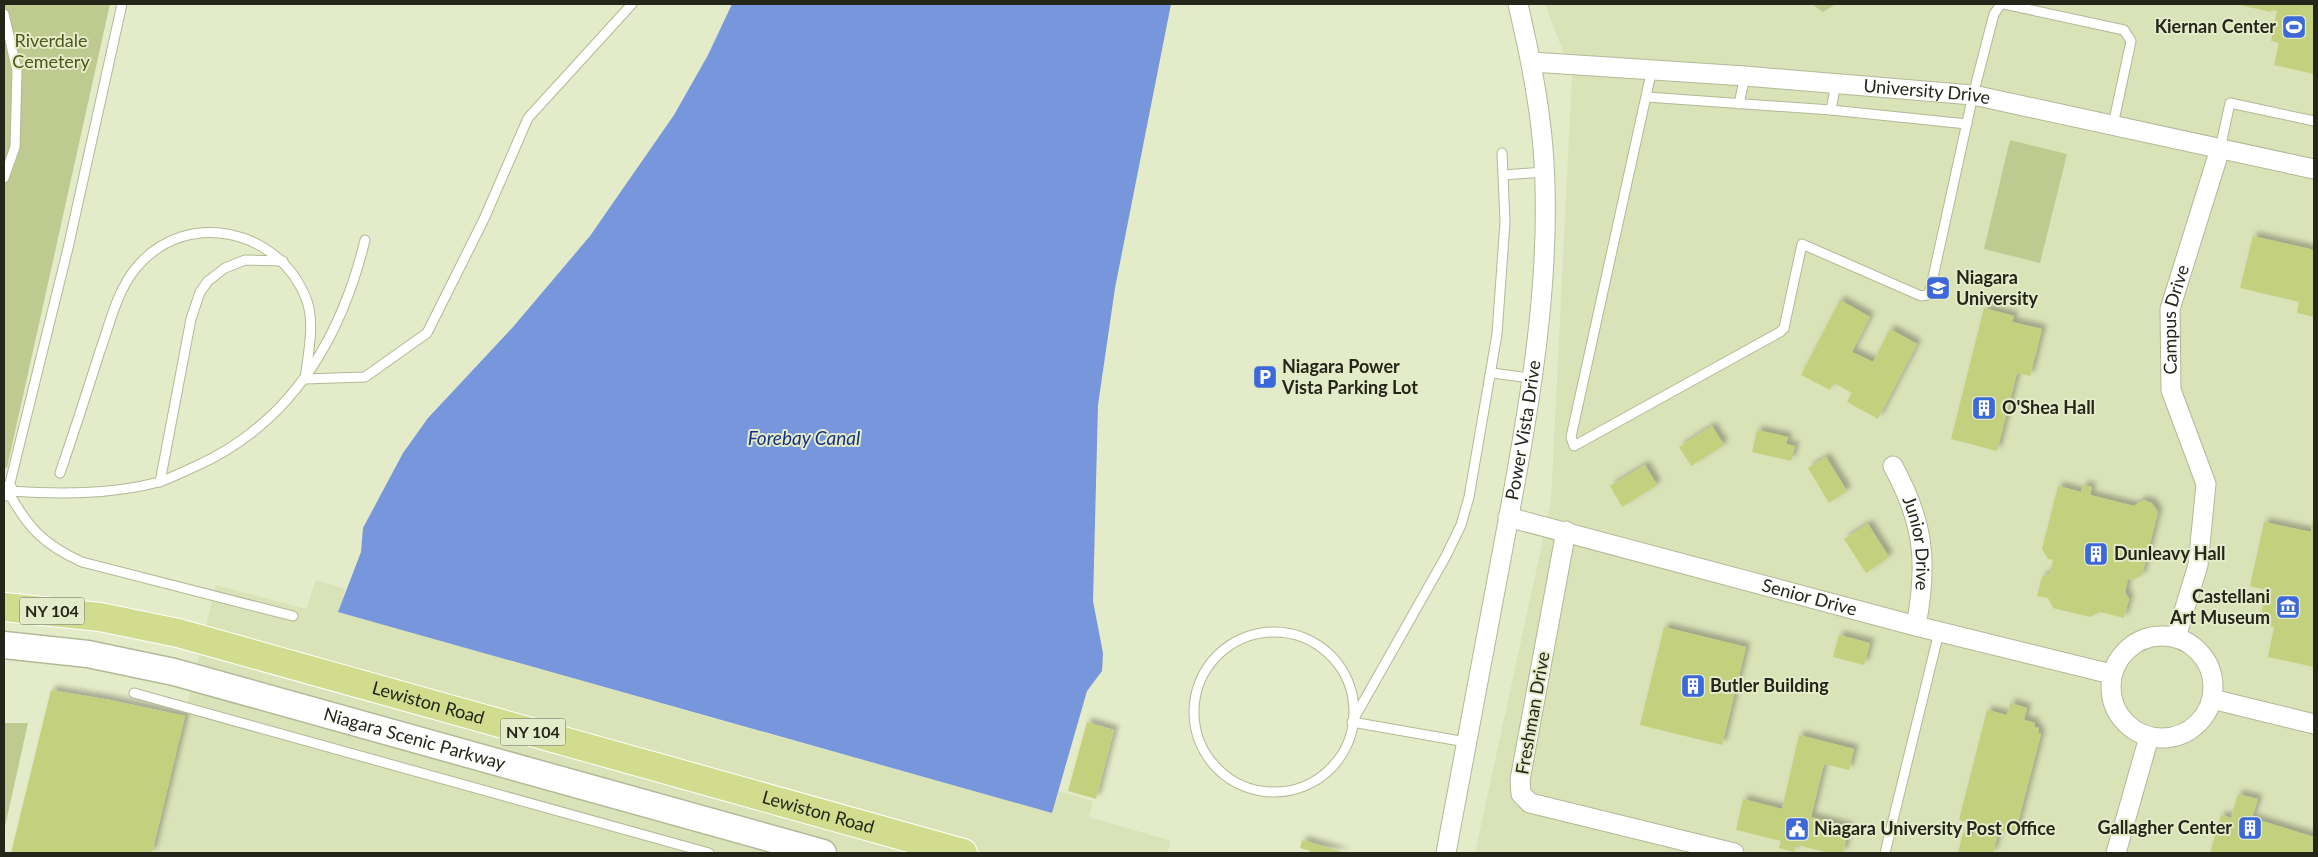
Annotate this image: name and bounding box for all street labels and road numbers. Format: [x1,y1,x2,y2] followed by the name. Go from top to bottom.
[1863,74,1993,108] street label: University Drive
[2158,262,2193,375] street label: Campus Drive
[1500,359,1545,502] street label: Power Vista Drive
[1899,493,1934,591] street label: Junior Drive
[1760,573,1860,620] street label: Senior Drive
[20,598,84,624] road number: NY 104
[1510,650,1554,776] street label: Freshman Drive
[370,676,487,728] street label: Lewiston Road
[321,702,509,774] street label: Niagara Scenic Parkway
[500,719,566,746] road number: NY 104
[760,785,877,838] street label: Lewiston Road

